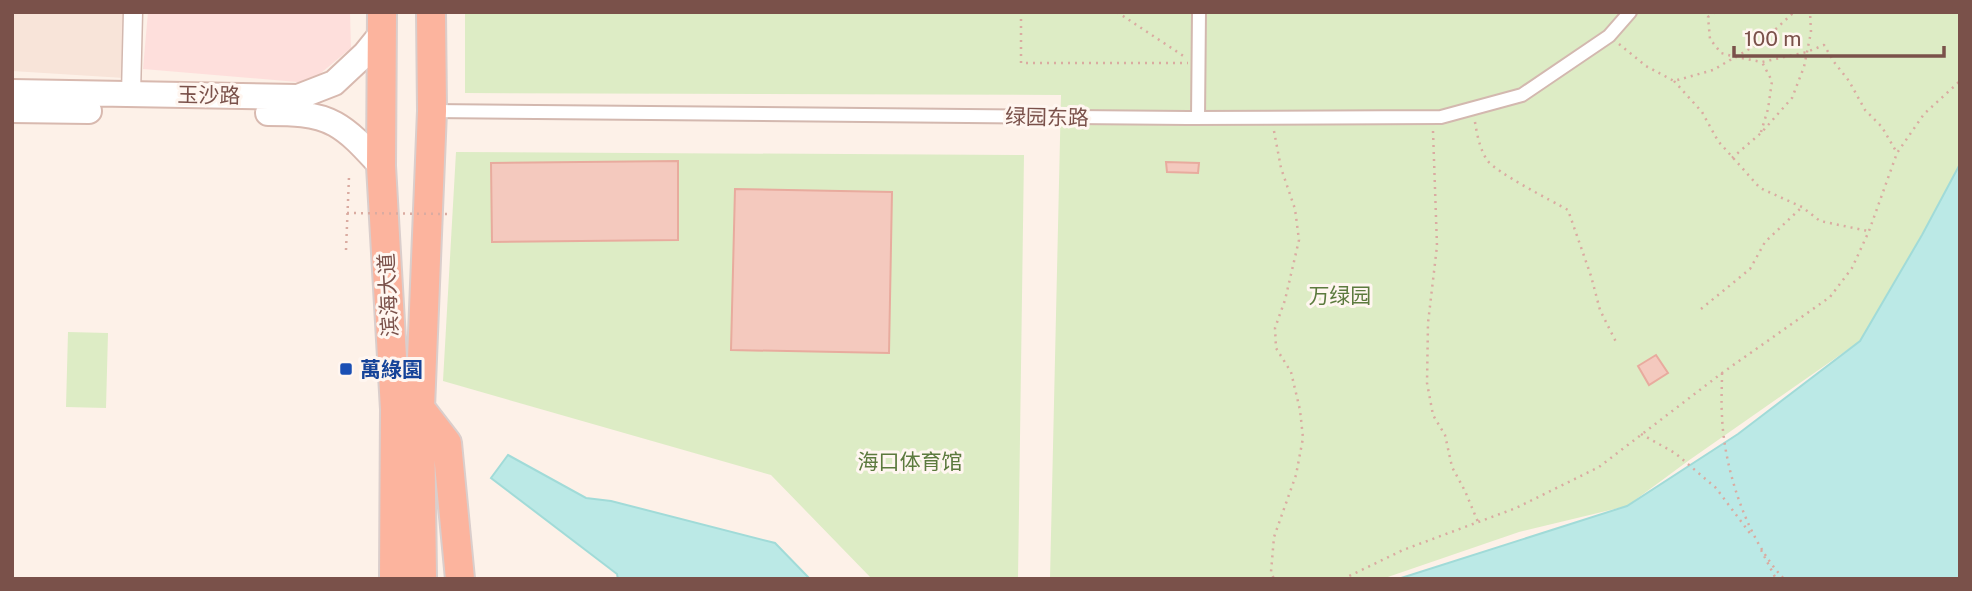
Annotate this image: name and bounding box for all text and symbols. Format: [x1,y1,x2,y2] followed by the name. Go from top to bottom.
[1734,14,1944,58] scale bar
[1744,26,1801,51] text: 100 m
[177,82,241,108] street label: 玉沙路
[1005,104,1089,130] street label: 绿园东路
[373,252,403,338] street label: 滨海大道
[1309,283,1372,308] park label: 万绿园
[360,357,423,382] place label: 萬綠園
[338,361,354,377] marker: 萬綠園
[858,449,963,474] park label: 海口体育馆

